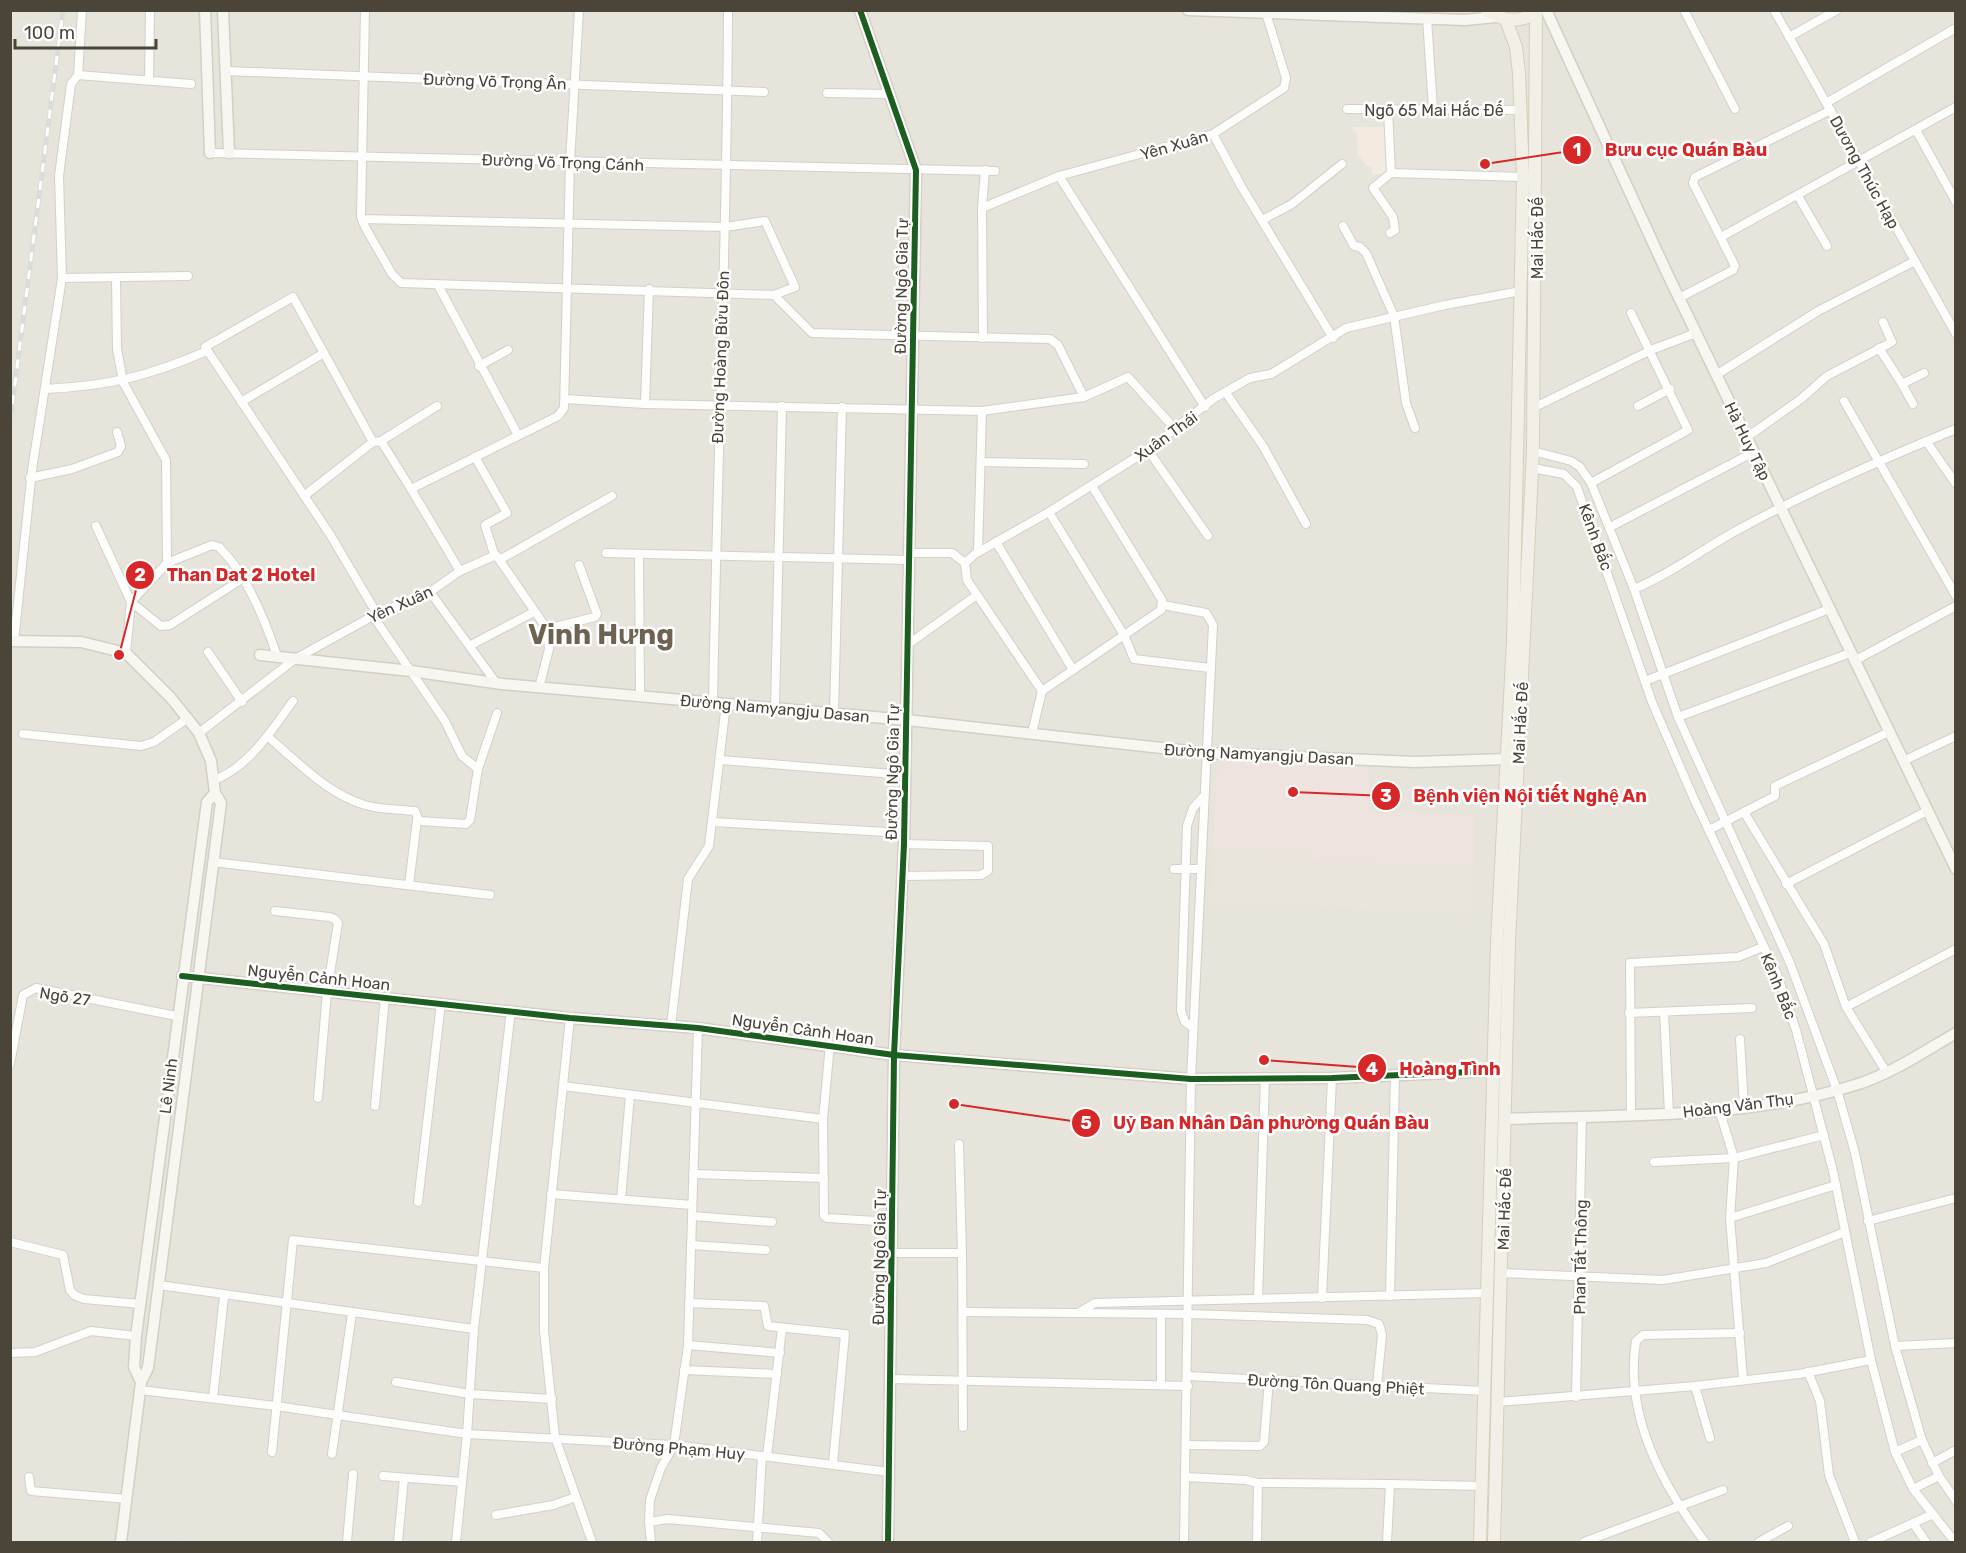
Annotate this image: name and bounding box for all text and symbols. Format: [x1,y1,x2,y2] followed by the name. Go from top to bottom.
[15,12,156,50] scale bar
[24,22,75,44] text: 100 m
[423,70,567,93] street label: Đường Võ Trọng Ân
[1364,100,1504,120] street label: Ngõ 65 Mai Hắc Đế
[1826,113,1903,232] street label: Dương Thúc Hạp
[1138,127,1210,164] street label: Yên Xuân
[1562,132,1779,168] callout: Bưu cục Quán Bàu
[1573,139,1581,161] text: 1
[1605,139,1767,161] text: Bưu cục Quán Bàu
[481,150,645,175] street label: Đường Võ Trọng Cánh
[1527,197,1547,279] street label: Mai Hắc Đế
[891,217,912,354] street label: Đường Ngô Gia Tự
[708,270,733,444] street label: Đường Hoàng Bửu Đôn
[1720,399,1775,484] street label: Hà Huy Tập
[1131,407,1201,466] street label: Xuân Thái
[1575,501,1618,573] street label: Kênh Bắc
[125,557,327,593] callout: Than Dat 2 Hotel
[134,564,146,586] text: 2
[167,564,315,586] text: Than Dat 2 Hotel
[365,582,436,627] street label: Yên Xuân
[528,618,674,651] district label: Vinh Hưng
[1507,681,1532,765] street label: Mai Hắc Đế
[679,691,871,726] street label: Đường Namyangju Dasan
[882,703,903,840] street label: Đường Ngô Gia Tự
[1163,740,1354,769] street label: Đường Namyangju Dasan
[1371,778,1660,814] callout: Bệnh viện Nội tiết Nghệ An
[1413,784,1647,807] text: Bệnh viện Nội tiết Nghệ An
[1380,785,1392,807] text: 3
[1757,950,1802,1022] street label: Kênh Bắc
[247,959,391,994] street label: Nguyễn Cảnh Hoan
[38,983,92,1010] street label: Ngõ 27
[731,1009,875,1049] street label: Nguyễn Cảnh Hoan
[1357,1050,1513,1086] callout: Hoàng Tình
[156,1057,181,1115] street label: Lê Ninh
[1366,1058,1378,1080] text: 4
[1399,1058,1501,1080] text: Hoàng Tình
[1682,1089,1794,1122] street label: Hoàng Văn Thụ
[1071,1105,1441,1141] callout: Uỷ Ban Nhân Dân phường Quán Bàu
[1080,1112,1092,1134] text: 5
[1113,1112,1429,1134] text: Uỷ Ban Nhân Dân phường Quán Bàu
[1492,1167,1515,1251] street label: Mai Hắc Đế
[869,1188,890,1325] street label: Đường Ngô Gia Tự
[1569,1199,1591,1315] street label: Phan Tất Thông
[1247,1370,1425,1399] street label: Đường Tôn Quang Phiệt
[612,1433,746,1464] street label: Đường Phạm Huy

